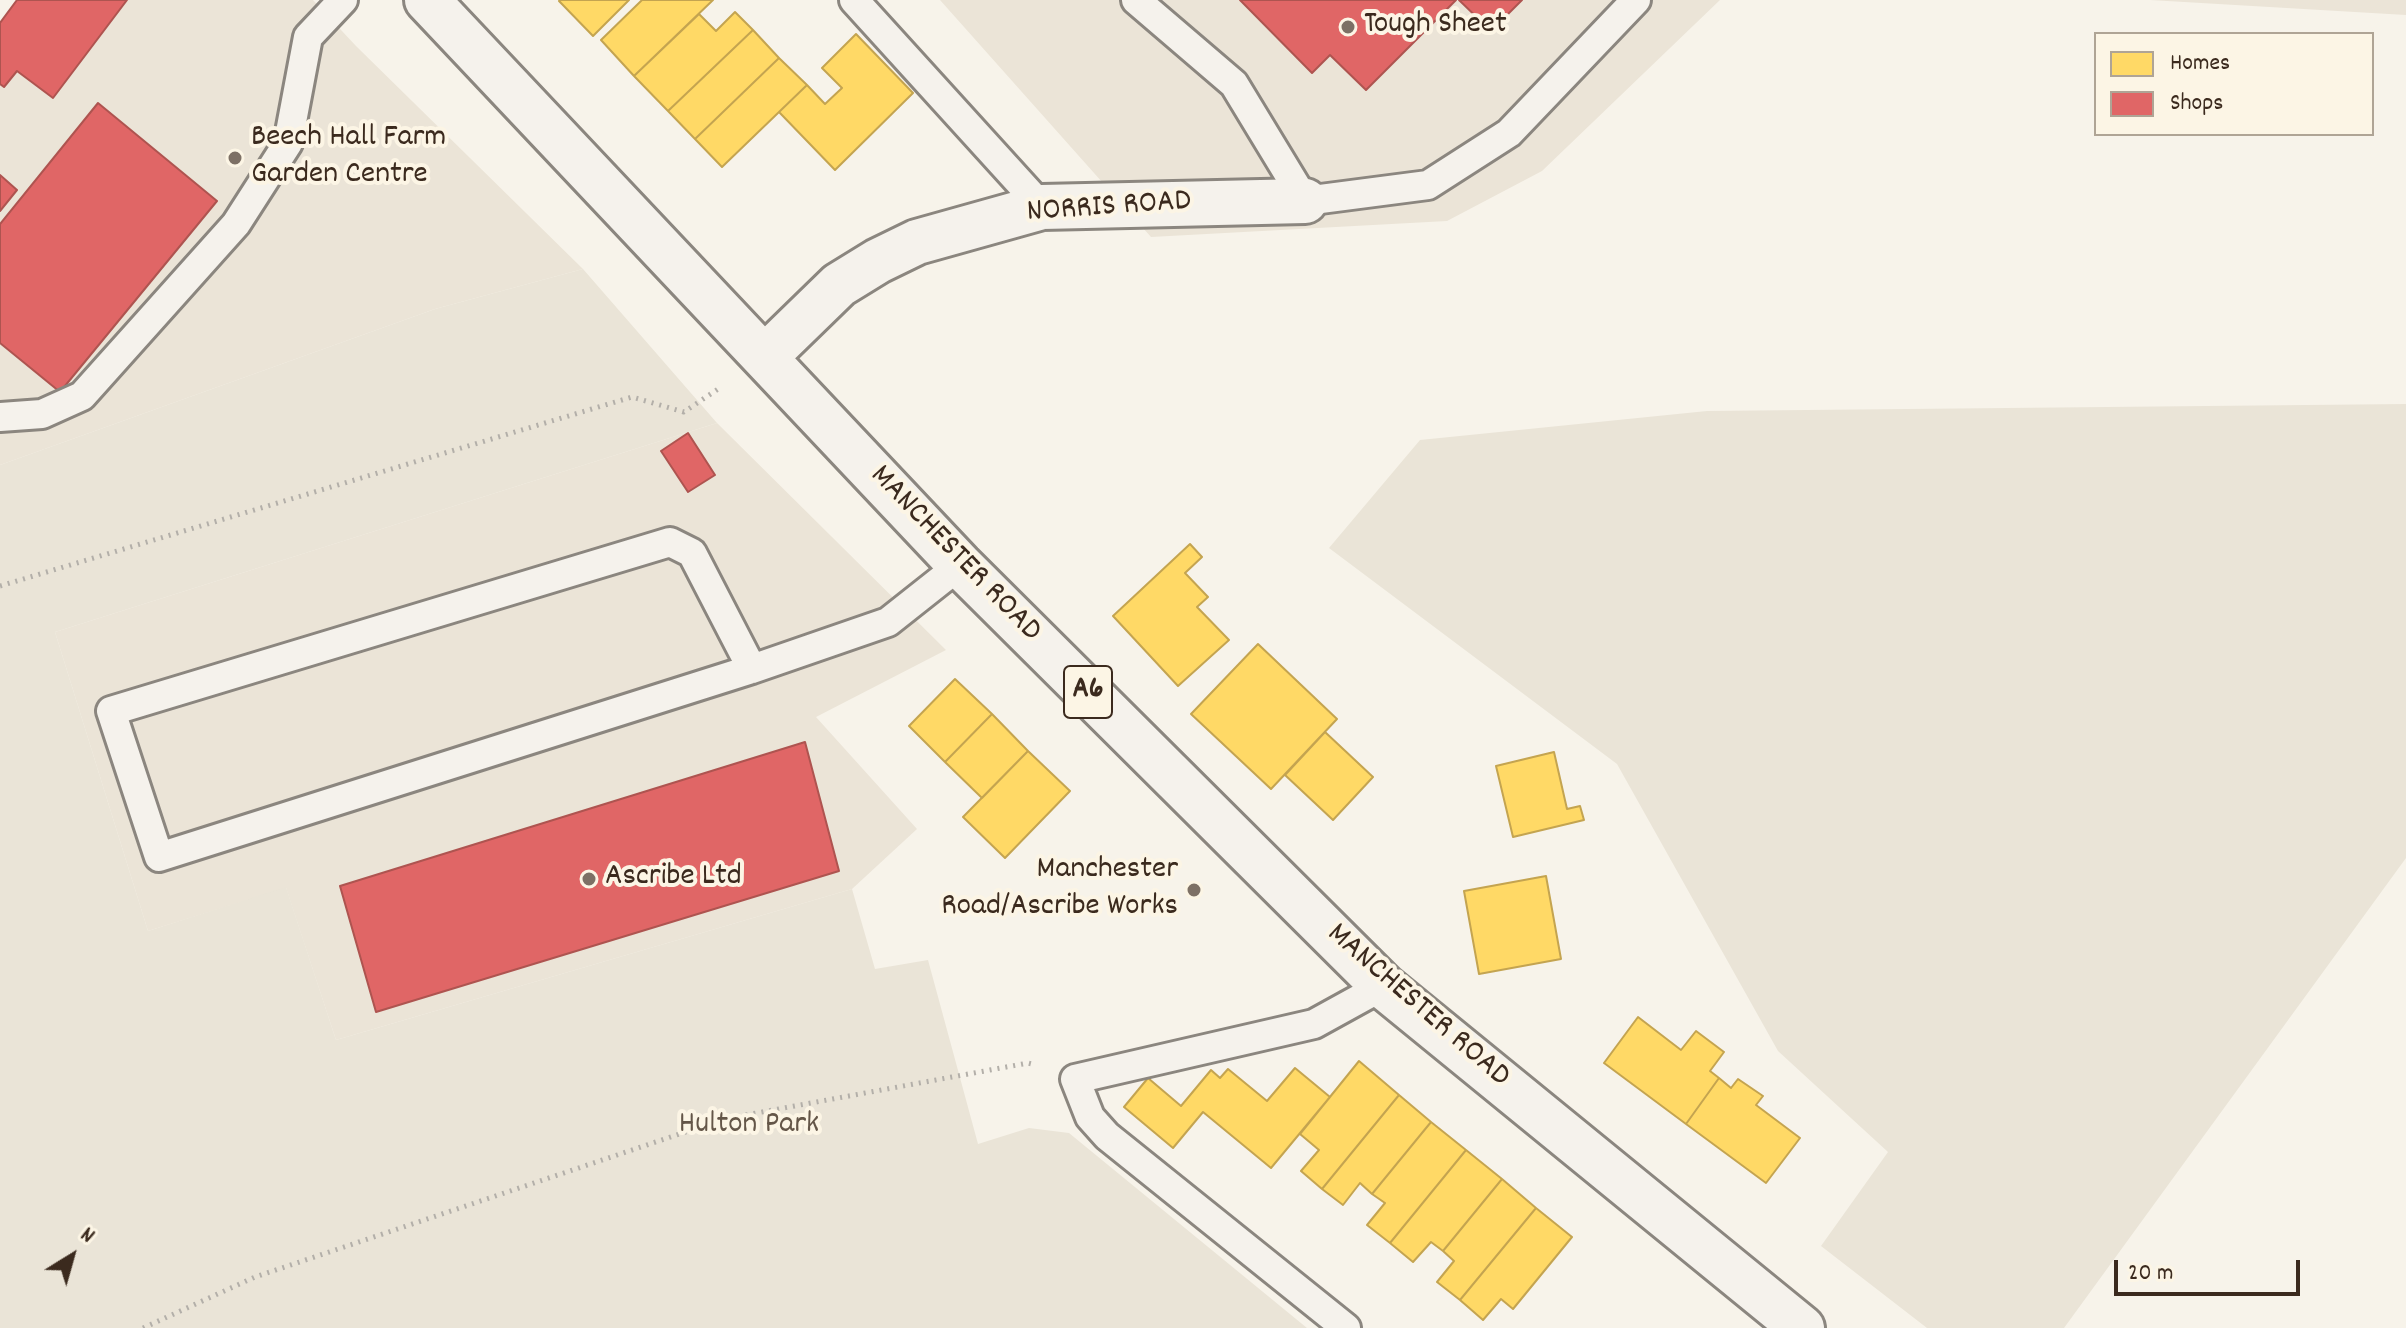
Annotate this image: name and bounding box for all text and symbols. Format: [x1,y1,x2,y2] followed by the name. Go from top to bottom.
[1364,8,1507,46] place label: Tough Sheet
[1339,18,1357,36] marker: Tough Sheet
[2094,32,2374,136] legend
[2170,47,2230,81] text: Homes
[2170,87,2223,121] text: Shops
[251,121,446,196] place label: Beech Hall Farm Garden Centre
[226,149,244,167] marker: Beech Hall Farm Garden Centre
[1026,184,1192,234] street label: NORRIS ROAD
[860,459,1048,651] street label: MANCHESTER ROAD
[1064,666,1112,718] road number: A6
[941,853,1178,928] place label: Manchester Road/Ascribe Works
[605,860,742,898] place label: Ascribe Ltd
[580,870,598,888] marker: Ascribe Ltd
[1185,881,1203,899] marker: Manchester Road/Ascribe Works
[1317,917,1517,1097] street label: MANCHESTER ROAD
[679,1108,819,1146] park label: Hulton Park
[32,1216,112,1296] north arrow
[73,1221,100,1252] text: N
[2118,1244,2304,1294] scale bar
[2128,1257,2174,1291] text: 20 m

